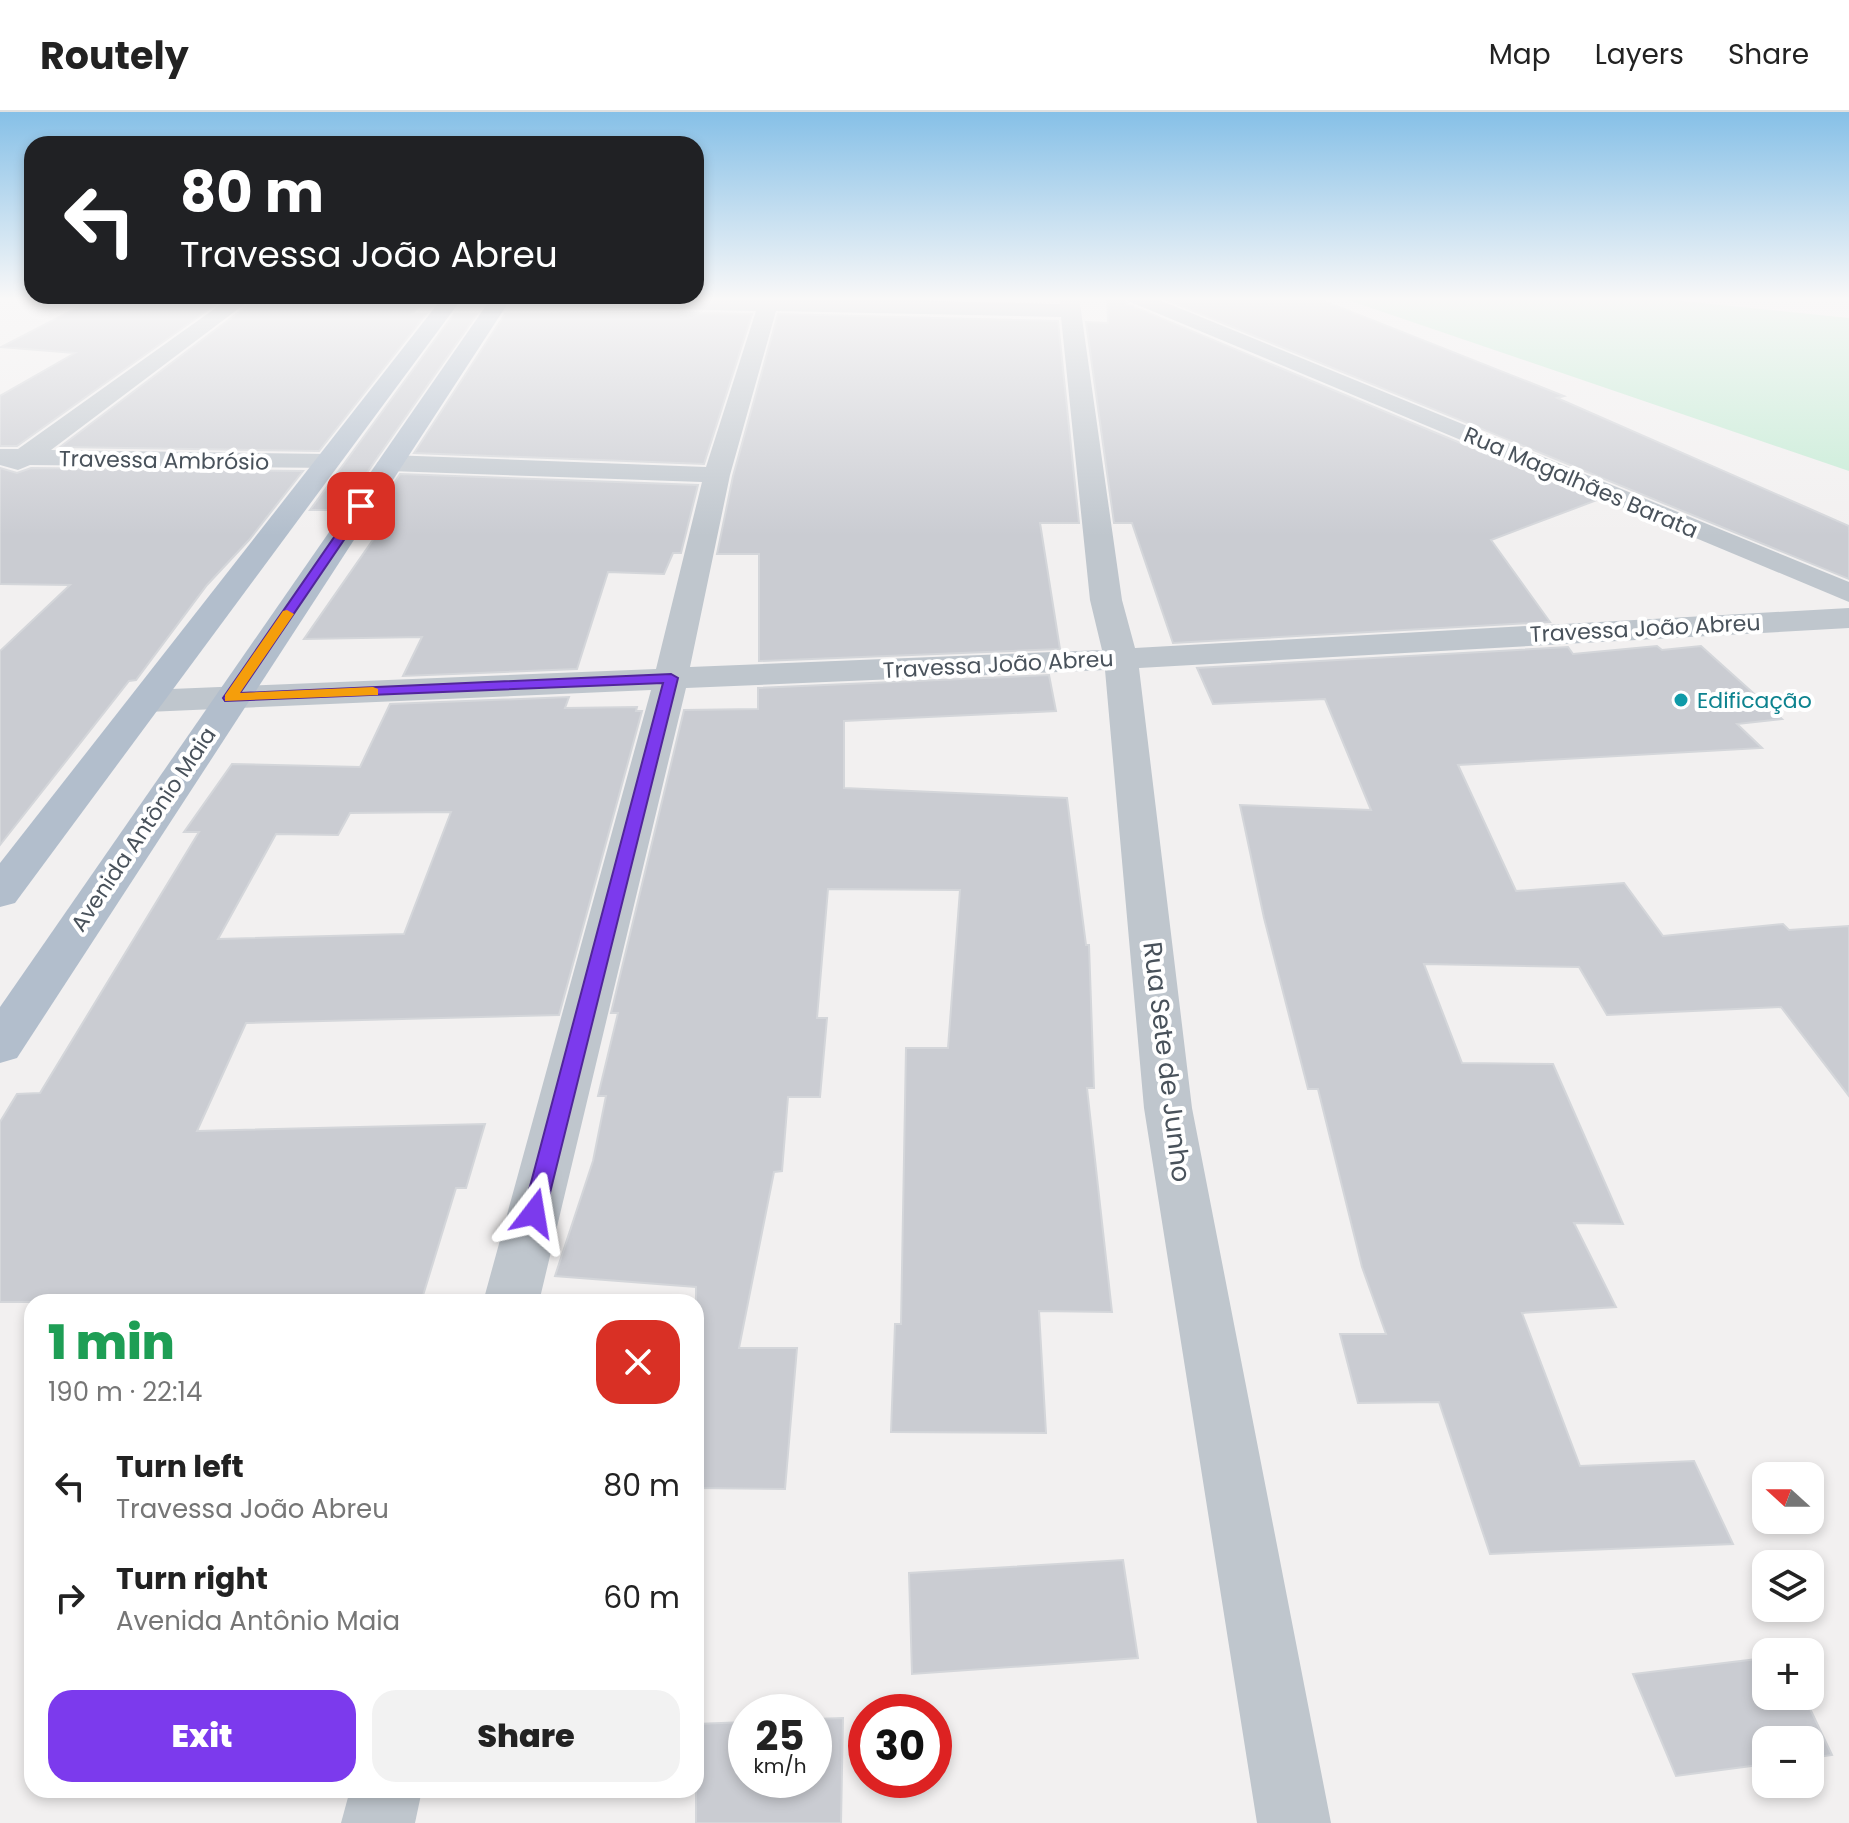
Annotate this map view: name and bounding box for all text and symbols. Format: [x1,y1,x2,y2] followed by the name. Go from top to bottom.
[40,29,189,82] text: Routely
[1489,35,1551,74] text: Map
[1595,35,1684,74] text: Layers
[1728,35,1809,74] text: Share
[180,153,324,232] text: 80 m
[48,168,152,272] icon: left
[180,229,558,280] text: Travessa João Abreu
[1459,419,1703,546] street label: Rua Magalhães Barata
[59,443,269,478] street label: Travessa Ambrósio
[327,472,395,540] pin
[339,484,383,528] icon: arrive
[1529,607,1761,650] street label: Travessa João Abreu
[882,643,1114,686] street label: Travessa João Abreu
[1697,685,1812,716] place label: Edificação
[1672,691,1690,709] marker: Edificação
[63,721,223,938] street label: Avenida Antônio Maia
[1134,940,1200,1184] street label: Rua Sete de Junho
[492,1171,576,1255] position arrow
[48,1309,175,1376] text: 1 min
[596,1320,680,1404] button: close
[48,1374,202,1410] text: 190 m · 22:14
[116,1445,244,1488] text: Turn left
[1752,1462,1824,1534] north arrow
[1752,1462,1824,1798] map controls
[48,1464,92,1508] icon: left
[603,1464,680,1507] text: 80 m
[116,1491,389,1527] text: Travessa João Abreu
[1752,1550,1824,1622] button: layers
[116,1557,268,1600] text: Turn right
[48,1576,92,1620] icon: right
[603,1576,680,1619] text: 60 m
[116,1603,400,1639] text: Avenida Antônio Maia
[1752,1638,1824,1710] button: +
[48,1690,356,1782] button: Exit
[372,1690,680,1782] button: Share
[848,1694,952,1798] speed limit sign: 30
[756,1708,804,1764] text: 25
[1752,1726,1824,1798] button: −
[753,1752,807,1780] text: km/h

